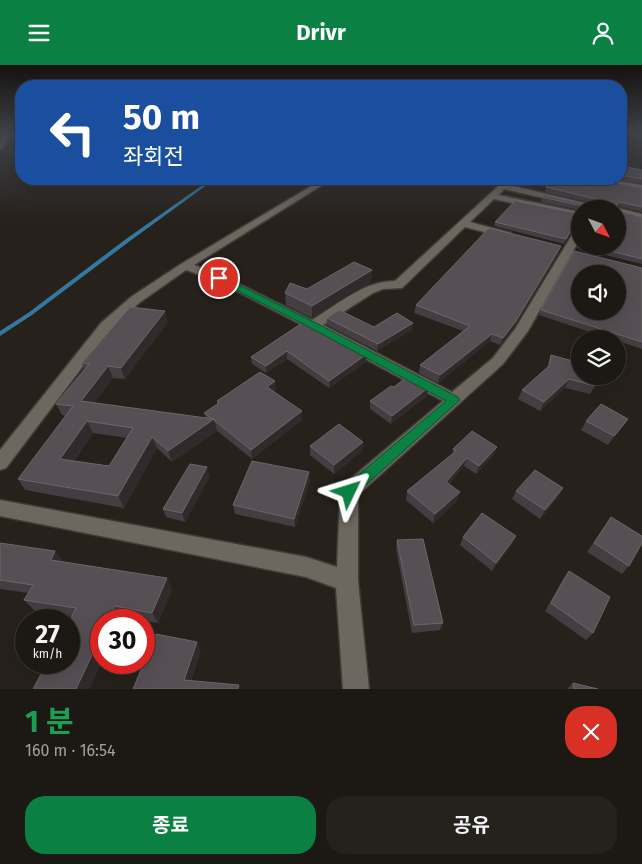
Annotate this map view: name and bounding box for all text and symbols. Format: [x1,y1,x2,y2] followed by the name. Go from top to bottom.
[25,19,53,47] icon: menu
[296,19,346,46] text: Drivr
[589,19,617,47] icon: person
[123,96,200,138] text: 50 m
[40,100,105,165] icon: left
[123,143,184,170] text: 좌회전
[571,200,626,255] north arrow
[571,200,626,385] map controls
[198,257,240,299] pin
[205,264,233,292] icon: arrive
[571,265,626,320] button: sound
[571,330,626,385] button: layers
[322,465,374,517] position arrow
[90,609,155,674] speed limit sign: 30
[35,620,60,650] text: 27
[33,647,62,661] text: km/h
[25,704,74,740] text: 1 분
[565,706,617,758] button: close
[25,741,116,760] text: 160 m · 16:54
[25,796,316,854] button: 종료
[326,796,617,854] button: 공유

